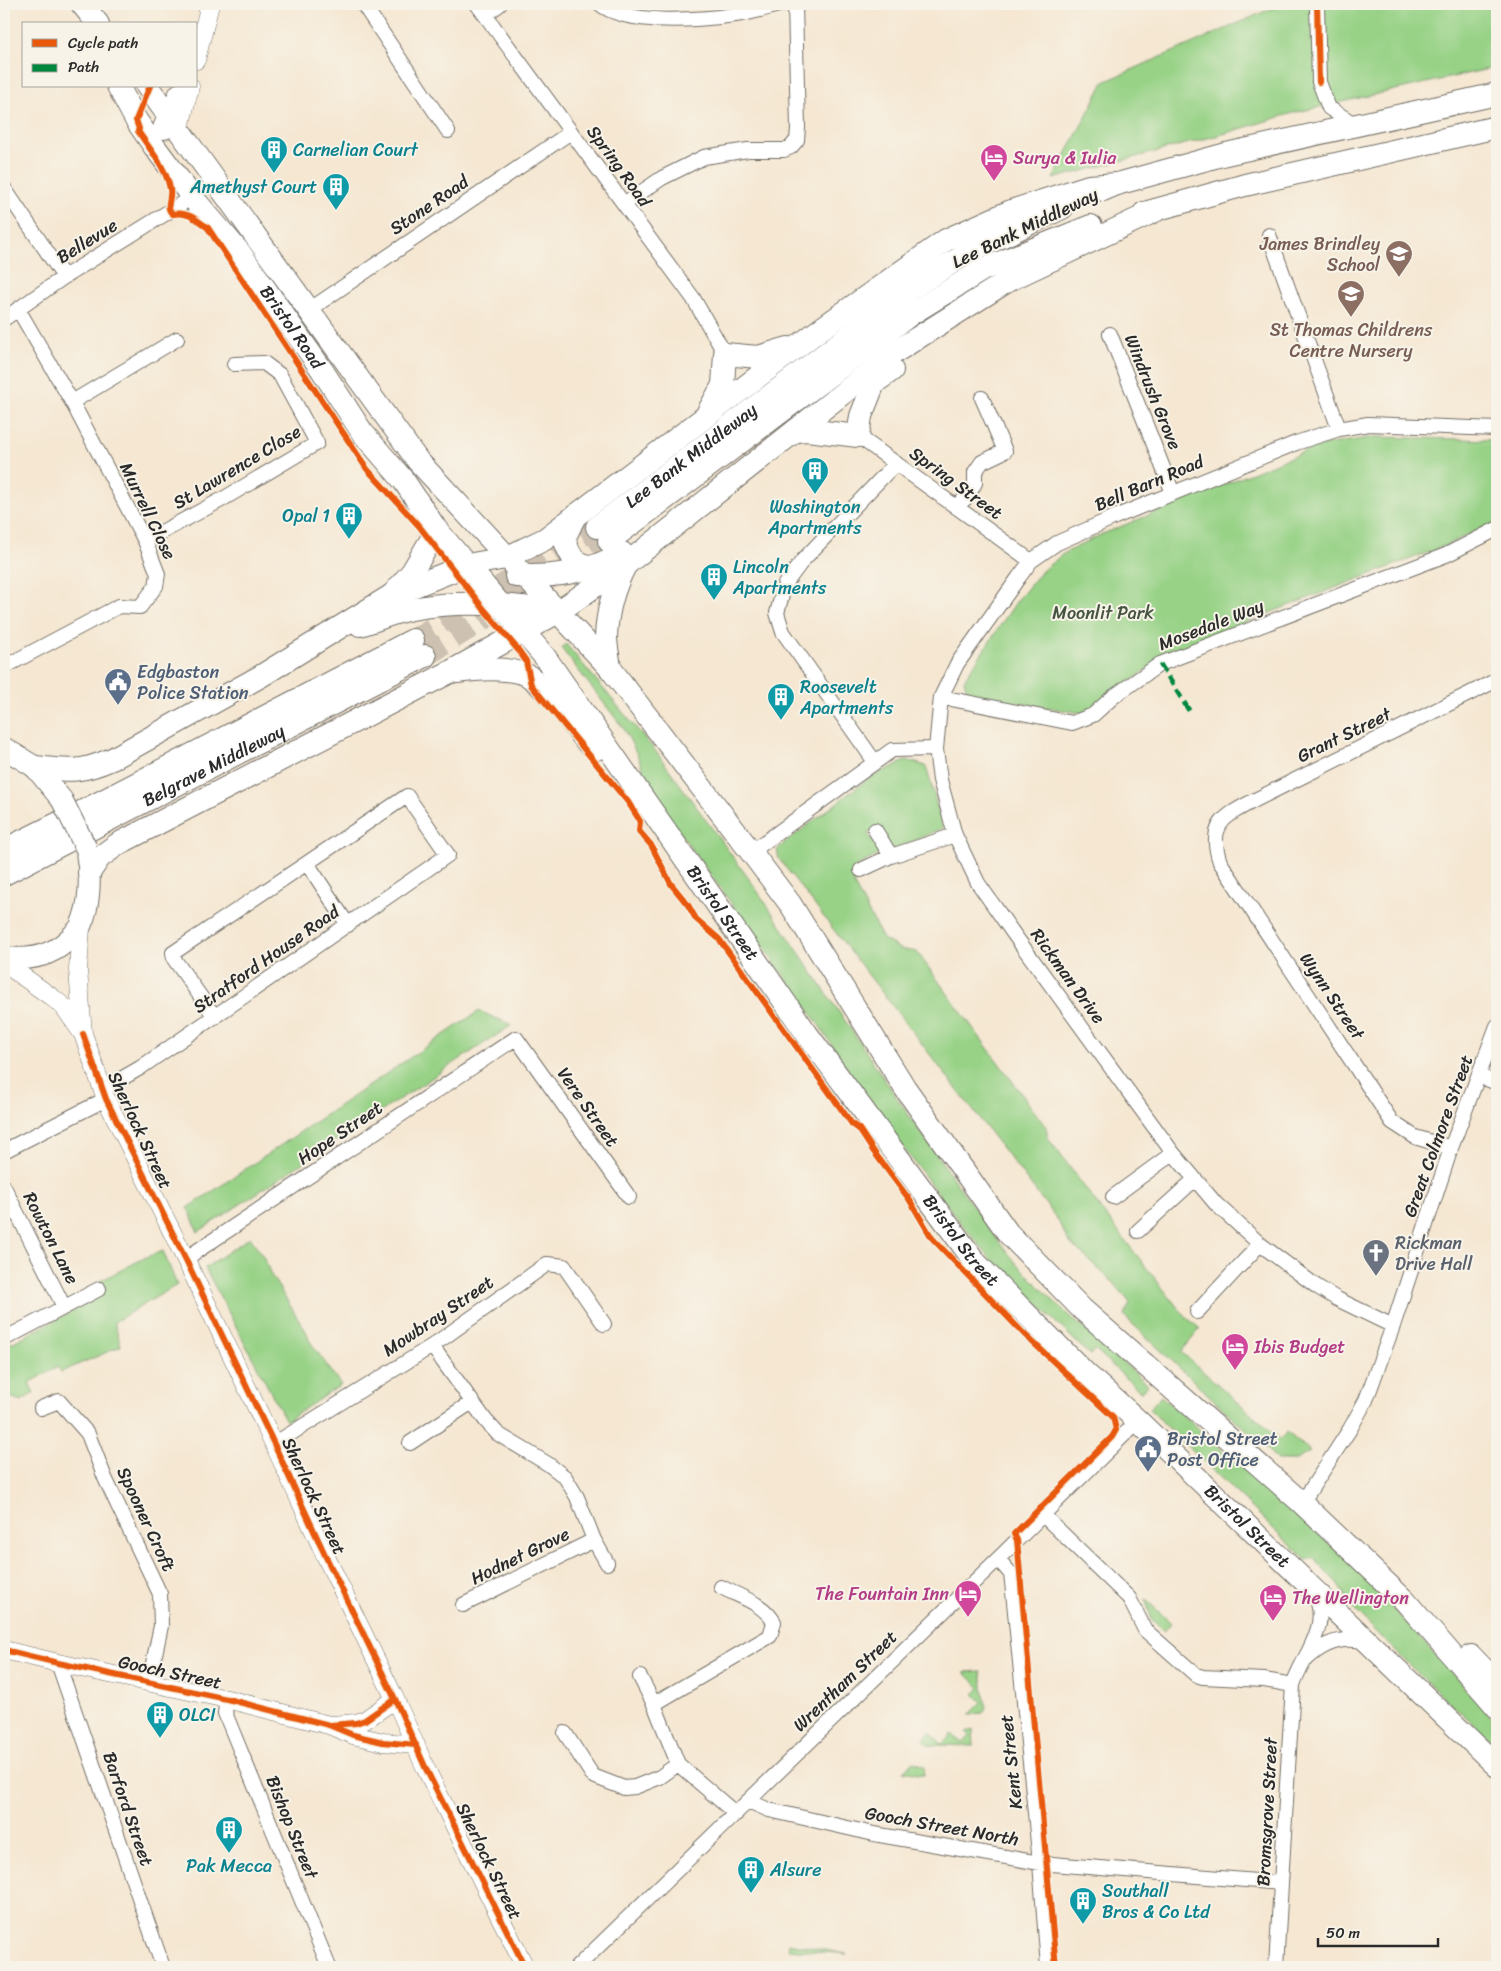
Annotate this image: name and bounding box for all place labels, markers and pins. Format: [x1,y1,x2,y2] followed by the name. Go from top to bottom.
[293,134,419,166] place label: Carnelian Court
[259,135,289,174] building icon: Carnelian Court
[1013,142,1117,174] place label: Surya & Iulia
[979,143,1009,182] hotel icon: Surya & Iulia
[189,171,317,203] place label: Amethyst Court
[321,172,351,211] building icon: Amethyst Court
[1259,228,1381,281] place label: James Brindley School
[1384,239,1414,278] school or university icon: James Brindley School
[1336,279,1366,318] school or university icon: St Thomas Childrens Centre Nursery
[1270,314,1433,367] place label: St Thomas Childrens Centre Nursery
[800,456,830,495] building icon: Washington Apartments
[767,491,862,544] place label: Washington Apartments
[282,500,330,532] place label: Opal 1
[334,501,364,540] building icon: Opal 1
[732,551,827,604] place label: Lincoln Apartments
[699,562,729,601] building icon: Lincoln Apartments
[137,656,249,709] place label: Edgbaston Police Station
[103,667,133,706] public building icon: Edgbaston Police Station
[799,671,894,724] place label: Roosevelt Apartments
[766,682,796,721] building icon: Roosevelt Apartments
[1395,1227,1473,1280] place label: Rickman Drive Hall
[1361,1238,1391,1277] church icon: Rickman Drive Hall
[1253,1331,1345,1363] place label: Ibis Budget
[1220,1332,1250,1371] hotel icon: Ibis Budget
[1167,1423,1278,1476] place label: Bristol Street Post Office
[1133,1434,1163,1473] public building icon: Bristol Street Post Office
[815,1578,949,1610] place label: The Fountain Inn
[953,1579,983,1618] hotel icon: The Fountain Inn
[1292,1582,1409,1614] place label: The Wellington
[1258,1583,1288,1622] hotel icon: The Wellington
[179,1699,216,1731] place label: OLCI
[145,1700,175,1739] building icon: OLCI
[214,1815,244,1854] building icon: Pak Mecca
[186,1850,272,1882] place label: Pak Mecca
[769,1854,822,1886] place label: Alsure
[736,1855,766,1894] building icon: Alsure
[1102,1875,1211,1928] place label: Southall Bros & Co Ltd
[1068,1886,1098,1925] building icon: Southall Bros & Co Ltd

